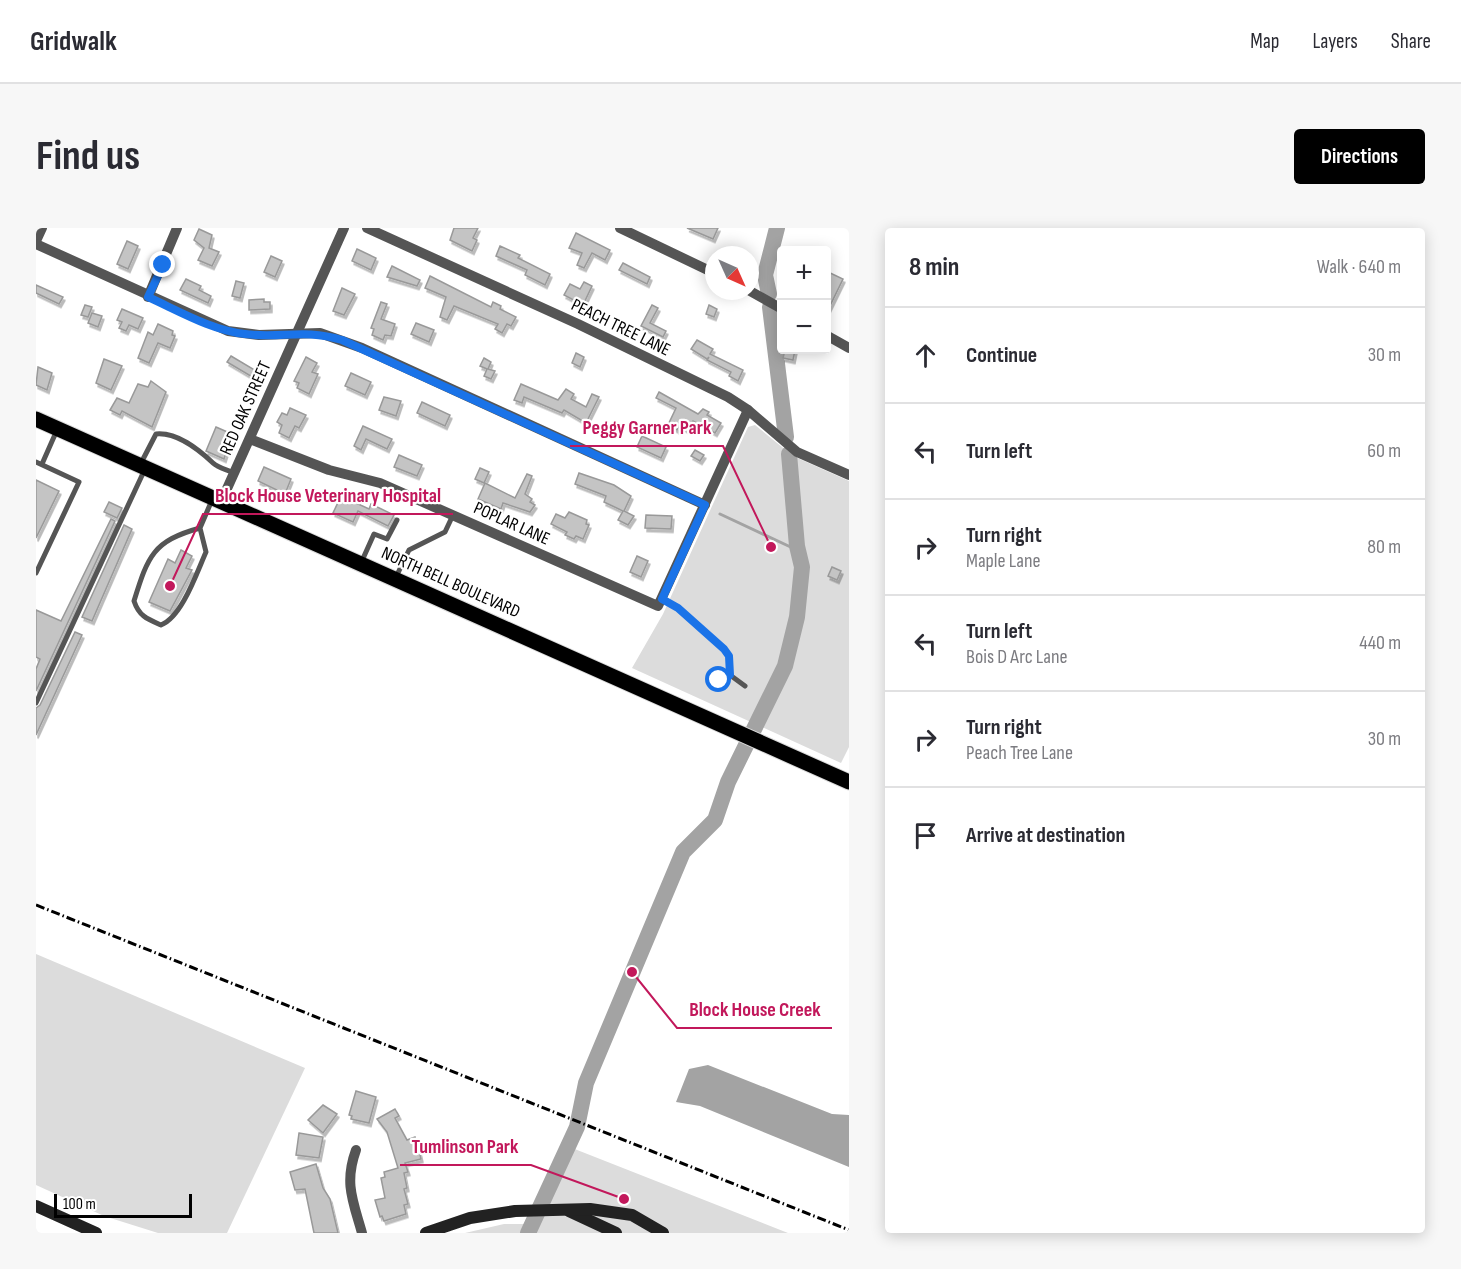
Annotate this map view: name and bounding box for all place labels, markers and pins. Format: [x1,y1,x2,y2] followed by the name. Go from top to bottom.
[570,408,723,446] callout: Peggy Garner Park
[203,476,453,514] callout: Block House Veterinary Hospital
[677,990,832,1028] callout: Block House Creek
[400,1127,531,1165] callout: Tumlinson Park

